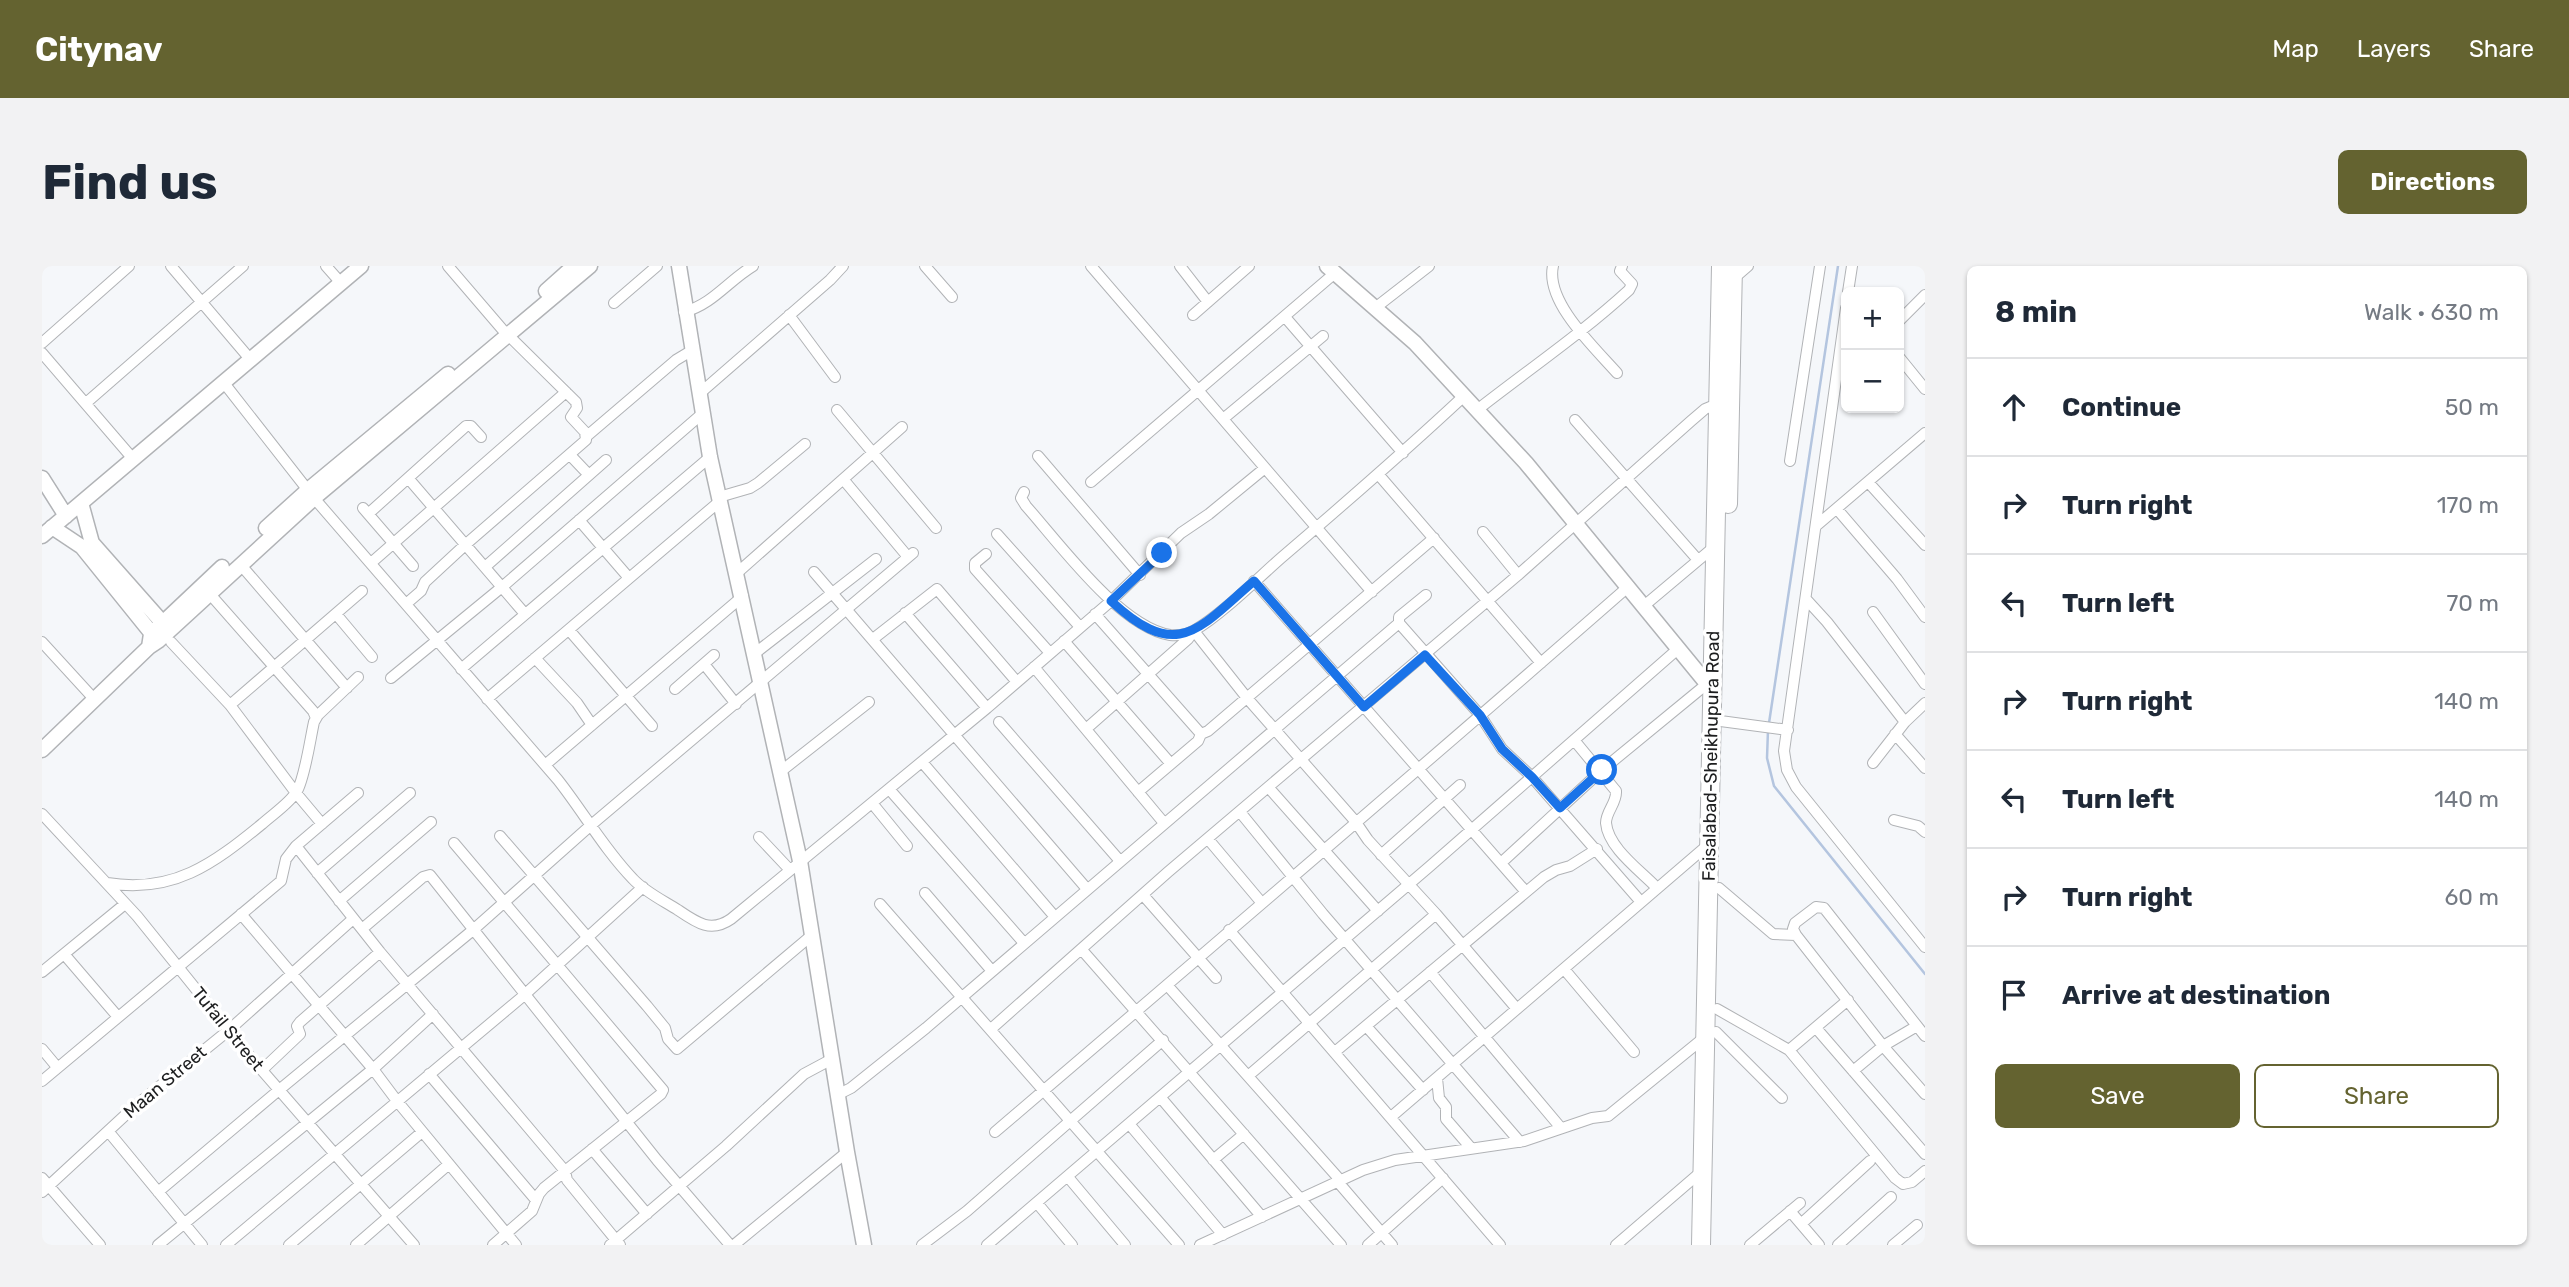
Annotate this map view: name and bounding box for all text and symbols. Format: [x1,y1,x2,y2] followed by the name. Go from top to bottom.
[35,30,163,69] text: Citynav
[2272,35,2319,63] text: Map
[2357,35,2431,63] text: Layers
[2469,35,2534,63] text: Share
[2338,150,2527,214] button: Directions
[42,153,218,211] text: Find us
[1841,287,1904,413] map controls
[1841,287,1904,350] button: +
[1995,294,2077,330] text: 8 min
[2364,298,2499,326] text: Walk · 630 m
[1841,350,1904,413] button: −
[1995,388,2033,426] icon: ahead
[2062,392,2181,423] text: Continue
[2445,393,2499,421] text: 50 m
[1995,486,2033,524] icon: right
[2062,490,2192,521] text: Turn right
[2437,491,2499,519] text: 170 m
[1146,537,1177,568] route end
[1995,584,2033,622] icon: left
[2062,588,2174,619] text: Turn left
[2447,589,2499,617] text: 70 m
[1698,631,1724,881] street label: Faisalabad-Sheikhupura Road
[1995,682,2033,720] icon: right
[2062,686,2192,717] text: Turn right
[2434,687,2499,715] text: 140 m
[1586,754,1617,785] route start
[1995,780,2033,818] icon: left
[2062,784,2174,815] text: Turn left
[2434,785,2499,813] text: 140 m
[1995,878,2033,916] icon: right
[2062,882,2192,913] text: Turn right
[2444,883,2499,911] text: 60 m
[1995,976,2033,1014] icon: arrive
[2062,980,2330,1011] text: Arrive at destination
[187,983,269,1075] street label: Tufail Street
[119,1041,211,1123] street label: Maan Street
[1995,1064,2240,1128] button: Save
[2254,1064,2499,1128] button: Share

